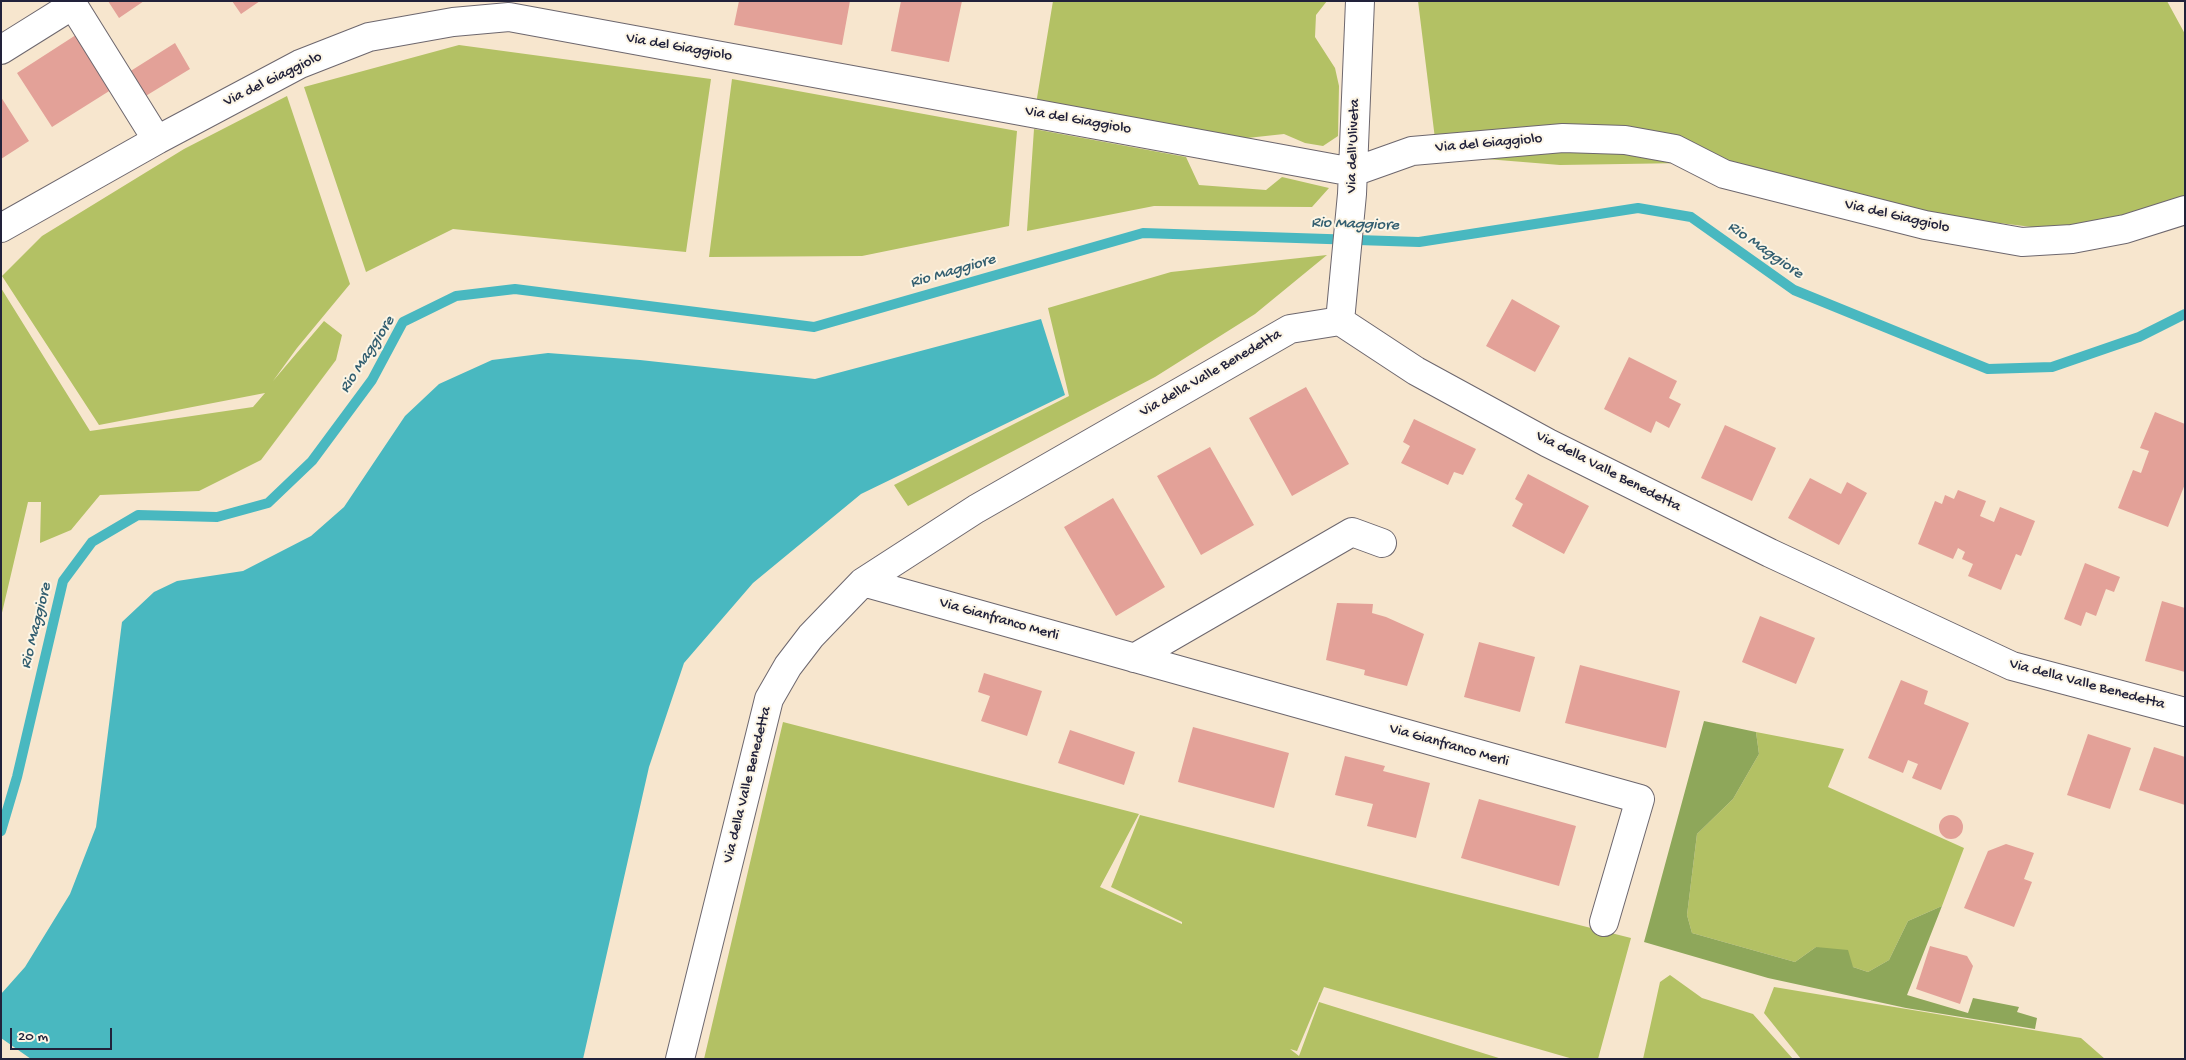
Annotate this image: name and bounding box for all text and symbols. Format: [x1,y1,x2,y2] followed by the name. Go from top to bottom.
[625,30,733,66] street label: Via del Giaggiolo
[221,48,325,112] street label: Via del Giaggiolo
[1343,98,1365,194] street label: Via dell'Uliveta
[1024,103,1132,139] street label: Via del Giaggiolo
[1435,130,1543,158] street label: Via del Giaggiolo
[1843,196,1951,238] street label: Via del Giaggiolo
[1311,214,1399,236] water label: Rio Maggiore
[1724,218,1806,284] water label: Rio Maggiore
[908,251,998,293] water label: Rio Maggiore
[336,313,400,397] water label: Rio Maggiore
[1137,326,1285,422] street label: Via della Valle Benedetta
[1532,428,1684,516] street label: Via della Valle Benedetta
[17,581,57,671] water label: Rio Maggiore
[937,594,1061,646] street label: Via Gianfranco Merli
[2007,656,2167,714] street label: Via della Valle Benedetta
[720,705,776,865] street label: Via della Valle Benedetta
[1387,720,1511,772] street label: Via Gianfranco Merli
[12,1018,115,1050] scale bar
[18,1028,48,1046] text: 20 m

